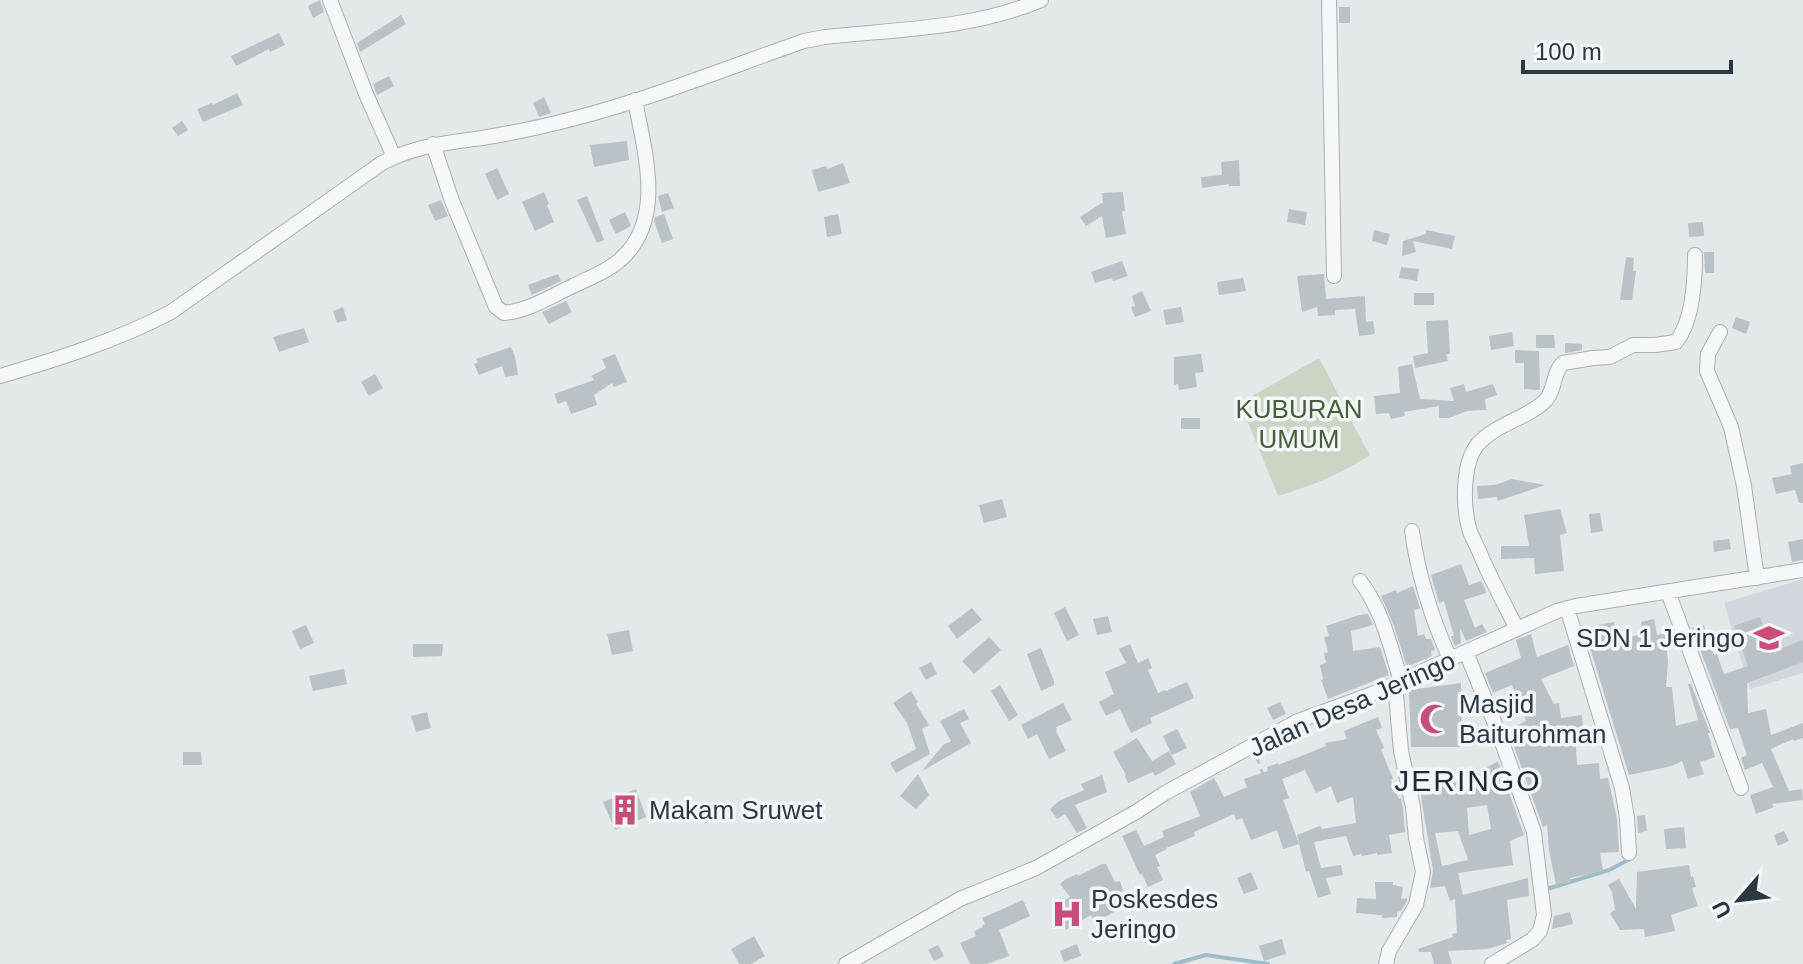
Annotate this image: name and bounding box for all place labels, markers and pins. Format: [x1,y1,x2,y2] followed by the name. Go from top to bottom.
[1752,621,1786,655] school or university icon: SDN 1 Jeringo
[1576,623,1745,653] place label: SDN 1 Jeringo
[1459,689,1606,749] place label: Masjid Baiturohman
[1418,702,1452,736] mosque icon: Masjid Baiturohman
[608,793,642,827] building icon: Makam Sruwet
[649,795,823,825] place label: Makam Sruwet
[1091,884,1218,944] place label: Poskesdes Jeringo
[1050,897,1084,931] hospital icon: Poskesdes Jeringo

